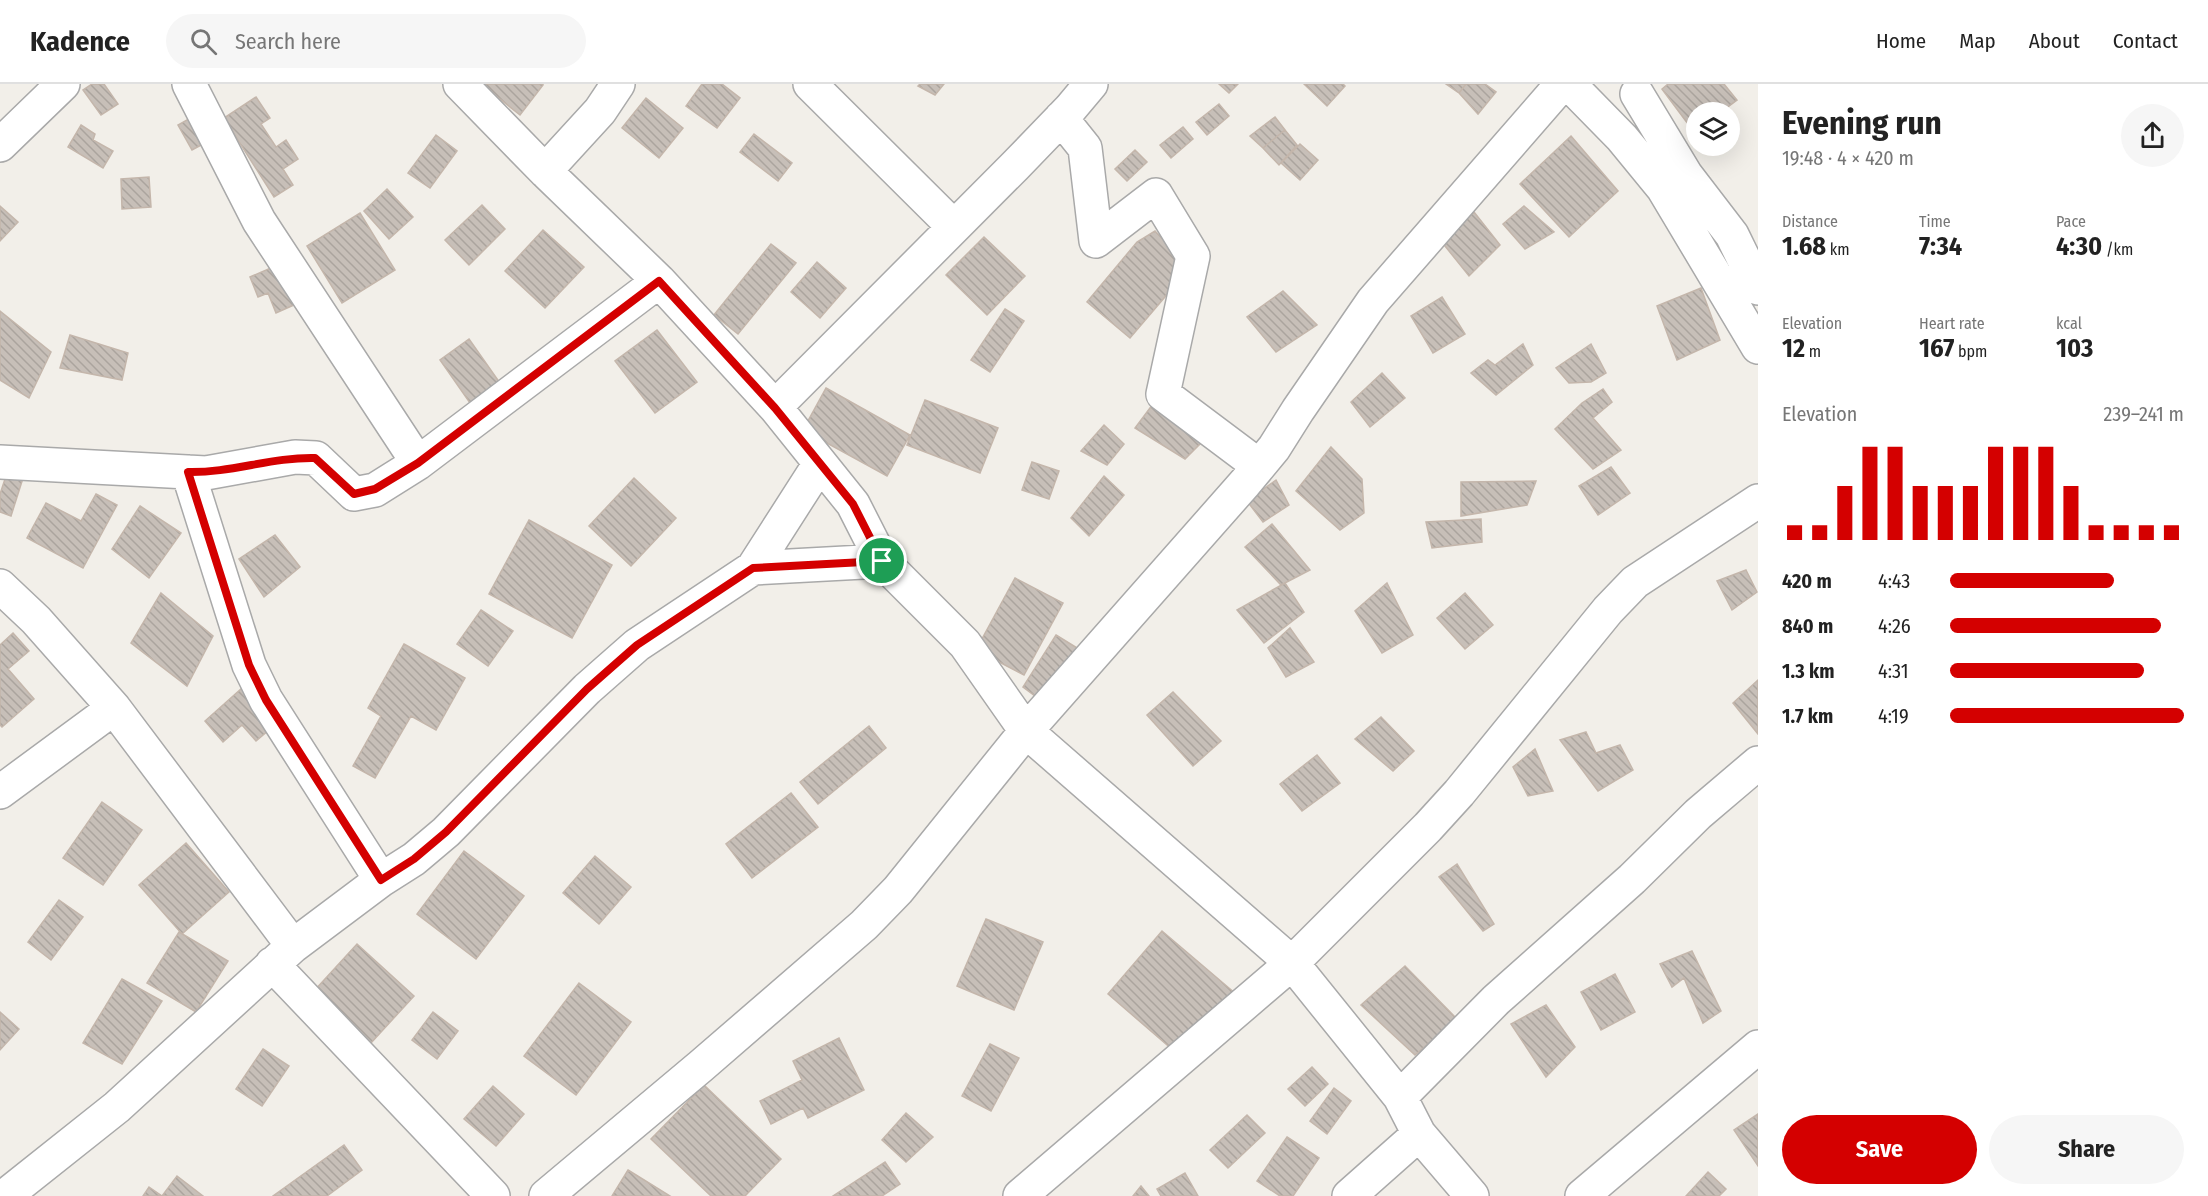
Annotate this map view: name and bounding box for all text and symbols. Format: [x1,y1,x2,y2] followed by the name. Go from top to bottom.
[166,14,586,68] search box
[30,25,130,58] text: Kadence
[187,25,220,58] icon: search
[235,28,341,55] text: Search here
[1876,28,1926,54] text: Home
[1959,28,1996,54] text: Map
[2029,28,2080,54] text: About
[2113,28,2178,54] text: Contact
[1686,102,1740,156] map controls
[1686,102,1740,156] button: layers
[1782,103,1942,143] text: Evening run
[2121,104,2184,167] button: share
[1782,146,1914,170] text: 19:48 · 4 × 420 m
[1782,212,1838,231] text: Distance
[1919,212,1951,231] text: Time
[2056,212,2086,231] text: Pace
[1782,231,1826,262] text: 1.68
[1919,231,1962,262] text: 7:34
[2056,231,2102,262] text: 4:30
[1826,240,1850,259] text: km
[2102,240,2133,259] text: /km
[1782,314,1842,333] text: Elevation
[1919,314,1985,333] text: Heart rate
[2056,314,2082,333] text: kcal
[1782,333,1805,364] text: 12
[1919,333,1954,364] text: 167
[2056,333,2093,364] text: 103
[1805,342,1821,361] text: m
[1954,342,1987,361] text: bpm
[1782,402,1857,426] text: Elevation
[2104,402,2184,426] text: 239–241 m
[856,535,907,586] pin
[865,544,898,577] icon: arrive
[1782,569,1832,593] text: 420 m
[1878,569,1910,593] text: 4:43
[1782,614,1833,638] text: 840 m
[1878,614,1911,638] text: 4:26
[1782,659,1834,683] text: 1.3 km
[1878,659,1908,683] text: 4:31
[1782,704,1833,728] text: 1.7 km
[1878,704,1909,728] text: 4:19
[1782,1115,1977,1184] button: Save
[1989,1115,2184,1184] button: Share

